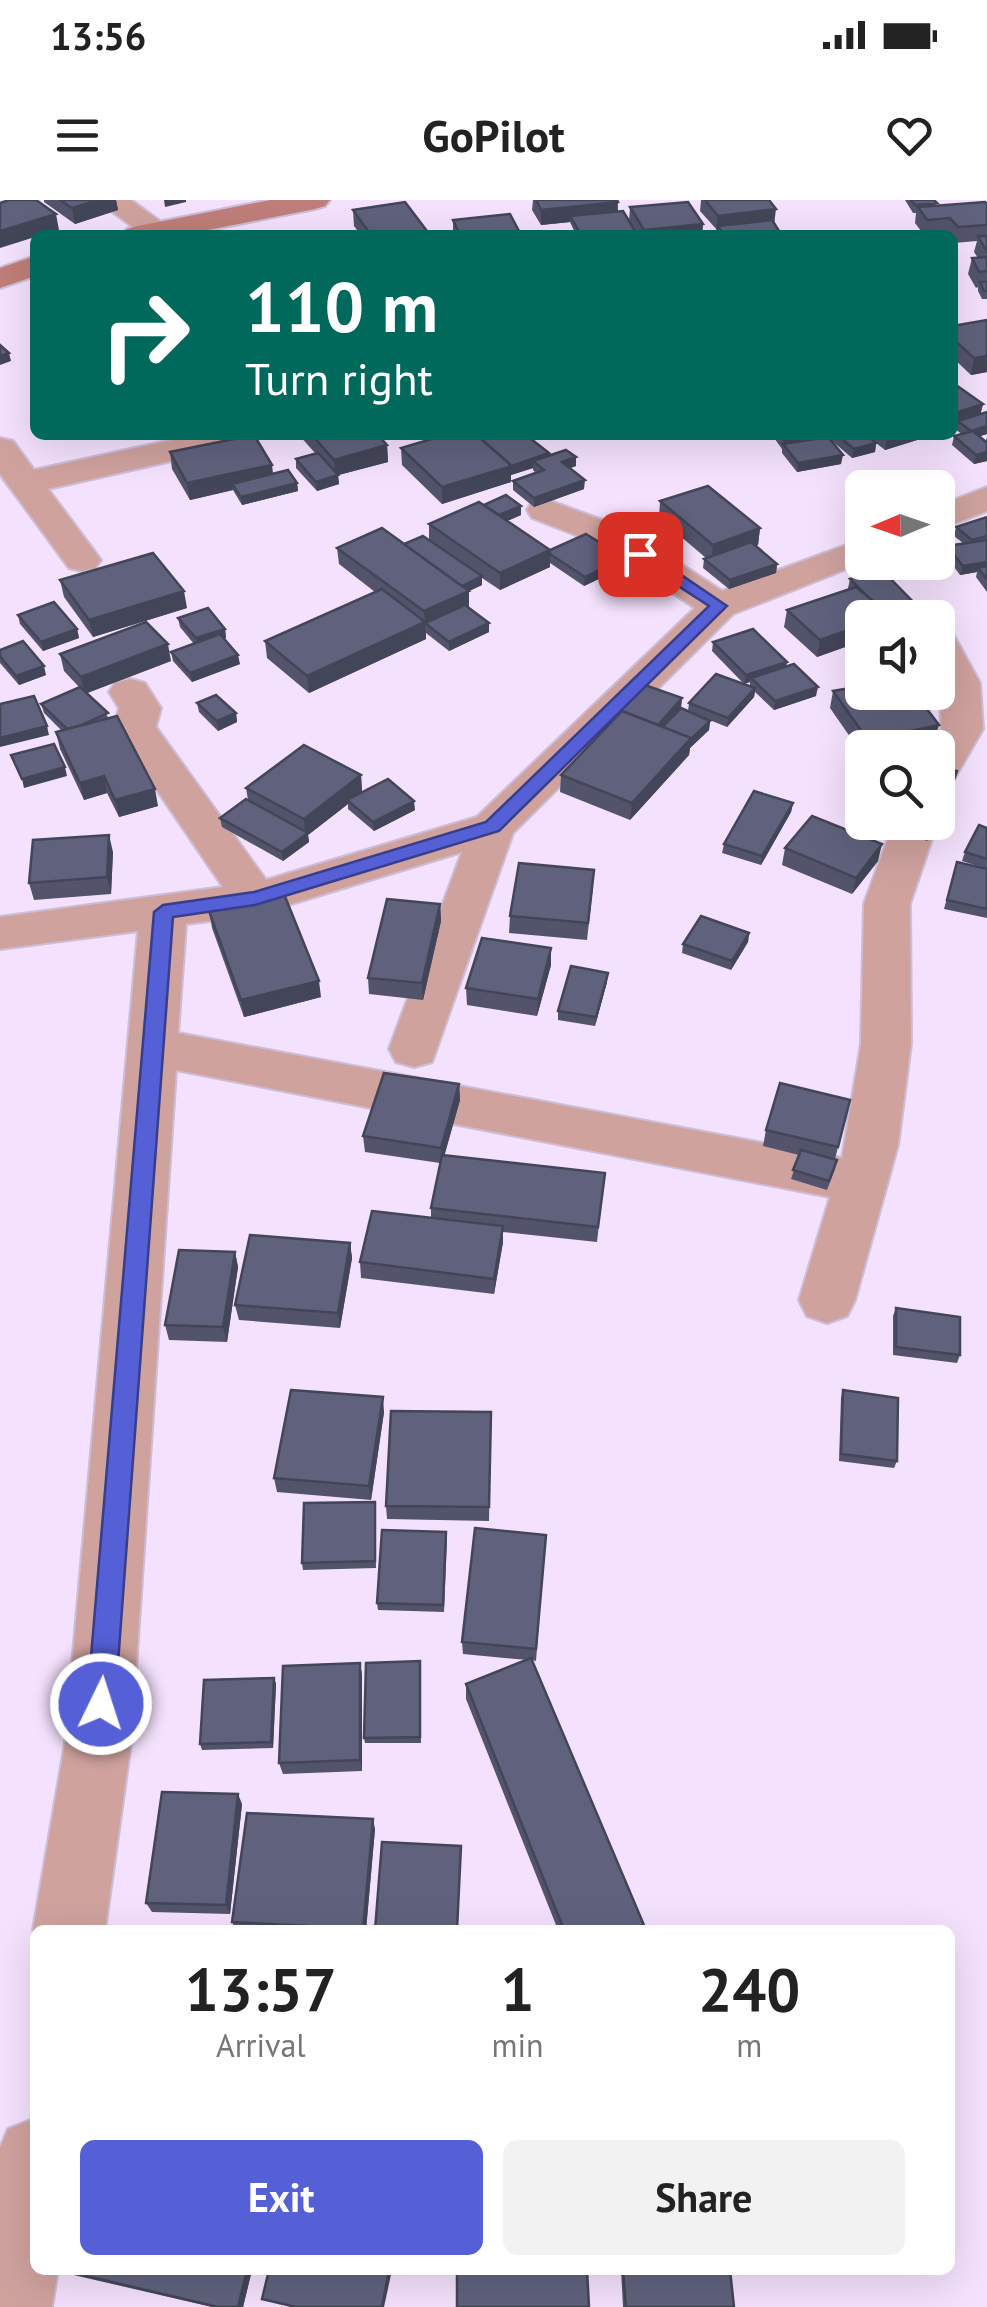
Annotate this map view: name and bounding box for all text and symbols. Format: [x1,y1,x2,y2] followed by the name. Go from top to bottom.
[50,11,146,60] text: 13:56
[422,106,565,164] text: GoPilot
[50,108,105,163] icon: menu
[882,108,937,163] icon: heart
[245,261,438,351] text: 110 m
[80,270,210,400] icon: right
[245,349,433,407] text: Turn right
[845,470,955,580] north arrow
[845,470,955,840] map controls
[598,512,683,597] pin
[613,527,668,582] icon: arrive
[845,600,955,710] button: sound
[845,730,955,840] button: search
[49,1652,153,1756] position arrow
[185,1950,337,2028] text: 13:57
[501,1950,535,2028] text: 1
[698,1950,800,2028] text: 240
[216,2024,306,2066] text: Arrival
[492,2024,544,2066] text: min
[736,2024,762,2066] text: m
[80,2140,483,2255] button: Exit
[503,2140,905,2255] button: Share

